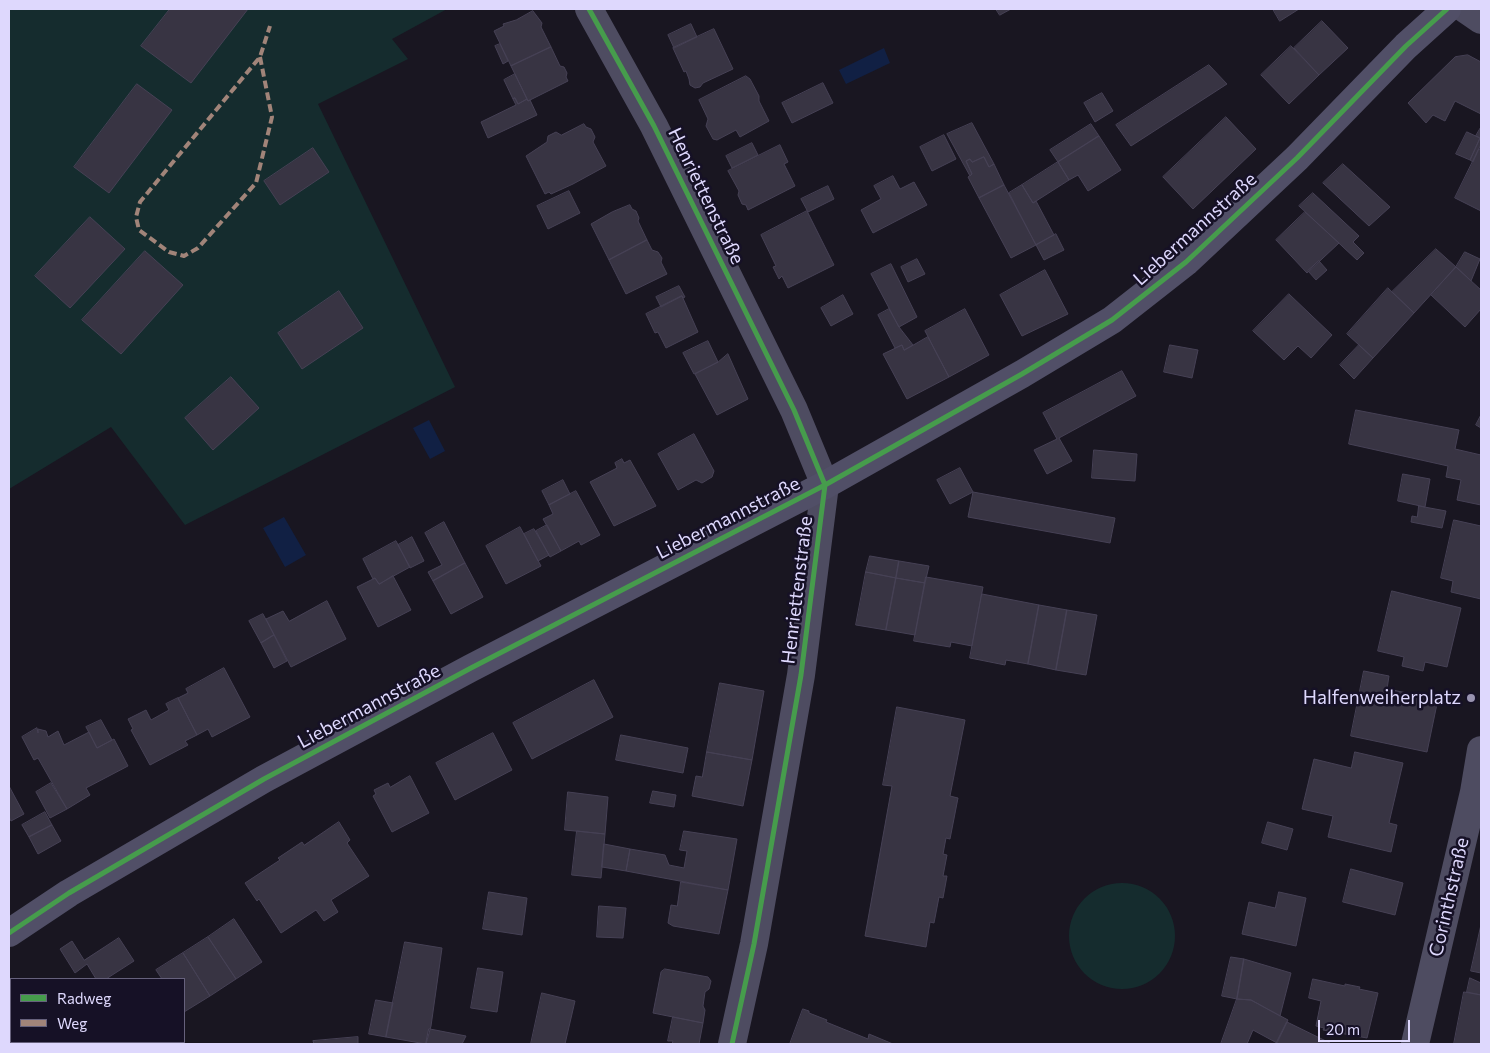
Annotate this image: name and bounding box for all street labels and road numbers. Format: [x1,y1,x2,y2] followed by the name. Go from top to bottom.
[663,124,749,268] street label: Henriettenstraße
[1129,168,1261,290] street label: Liebermannstraße
[652,472,804,564] street label: Liebermannstraße
[777,515,817,665] street label: Henriettenstraße
[294,659,444,753] street label: Liebermannstraße
[1424,835,1474,959] street label: Corinthstraße

